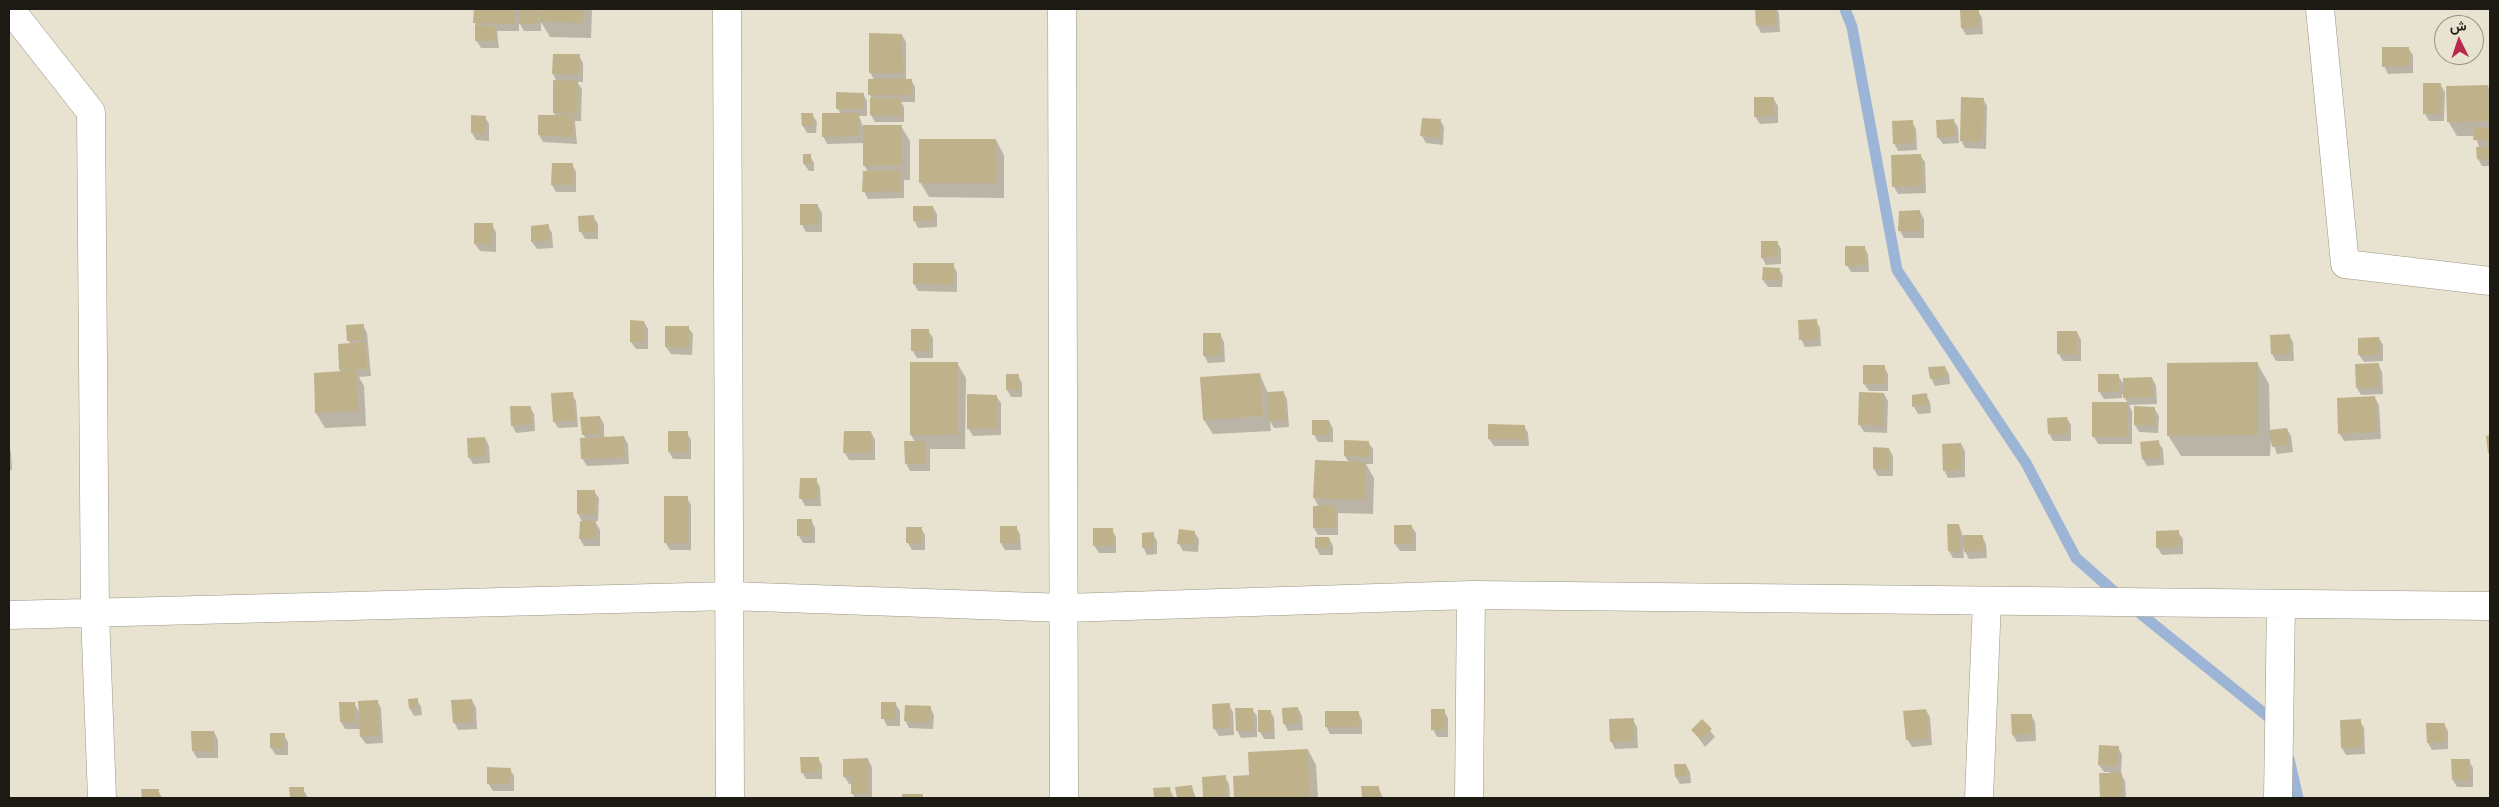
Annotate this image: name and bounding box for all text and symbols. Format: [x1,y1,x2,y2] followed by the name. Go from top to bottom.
[2434,15,2484,65] north arrow
[2449,16,2467,36] text: ش

